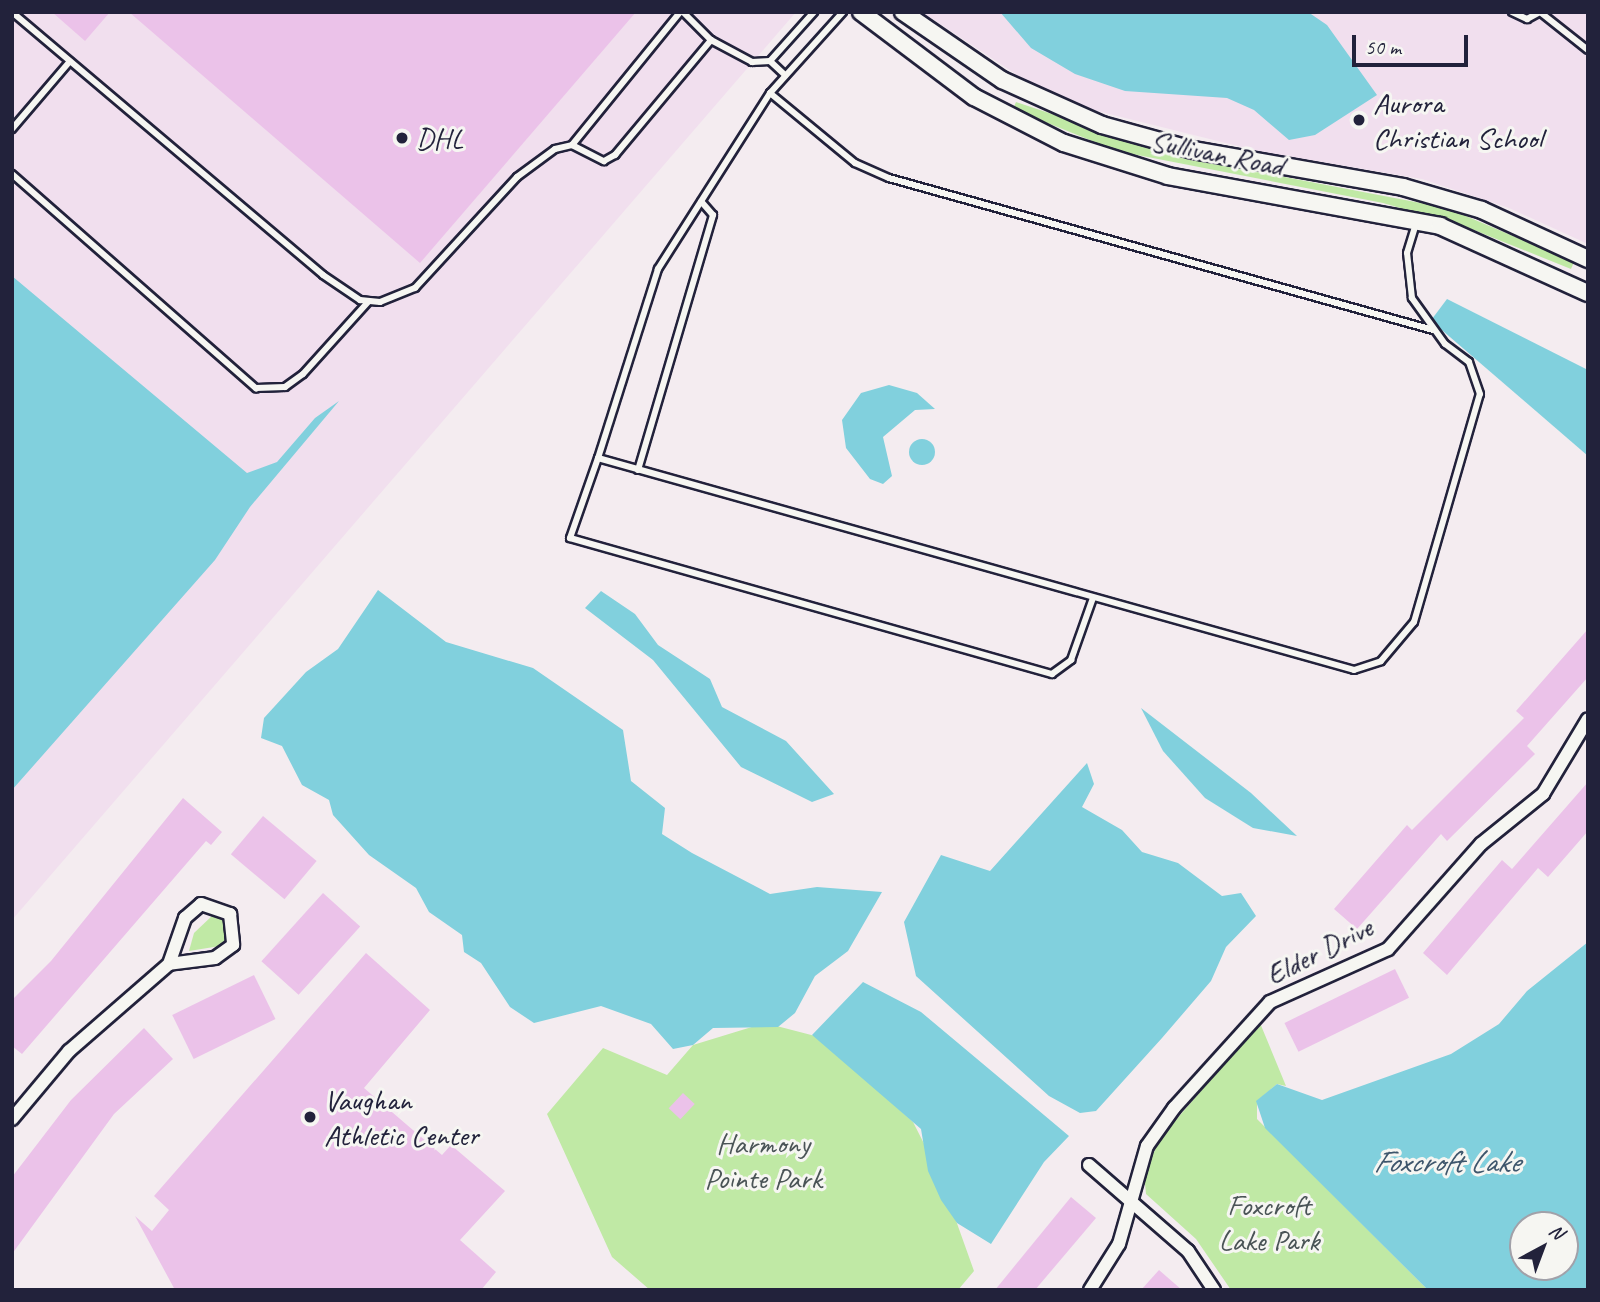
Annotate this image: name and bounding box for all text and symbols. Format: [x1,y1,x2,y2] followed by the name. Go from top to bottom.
[1355,21,1470,65] scale bar
[1365,34,1401,60] text: 50 m
[1373,85,1541,155] place label: Aurora Christian School
[1351,112,1367,128] marker: Aurora Christian School
[416,120,463,156] place label: DHL
[1148,123,1286,183] street label: Sullivan Road
[394,130,410,146] marker: DHL
[1260,909,1378,993] street label: Elder Drive
[324,1082,479,1152] place label: Vaughan Athletic Center
[302,1109,318,1125] marker: Vaughan Athletic Center
[704,1125,822,1196] park label: Harmony Pointe Park
[1373,1143,1519,1181] water label: Foxcroft Lake
[1218,1187,1320,1258] park label: Foxcroft Lake Park
[1509,1211,1579,1281] north arrow
[1544,1219,1569,1245] text: N

